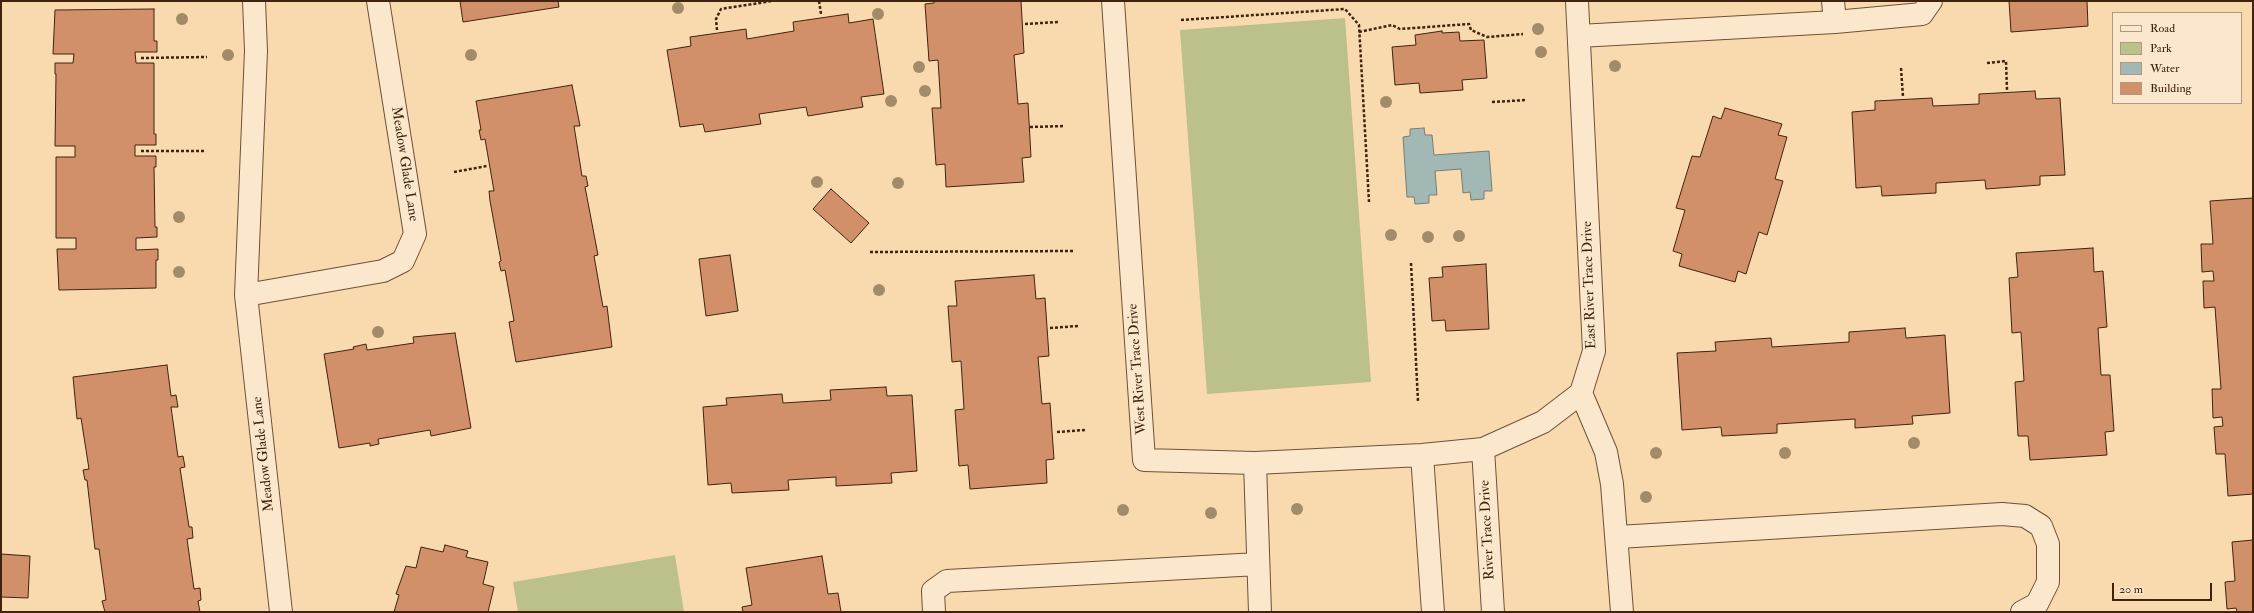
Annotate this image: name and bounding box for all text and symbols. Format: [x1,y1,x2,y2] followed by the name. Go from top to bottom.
[2112,12,2242,104] legend
[2150,21,2175,36] text: Road
[2150,41,2172,56] text: Park
[2150,61,2179,76] text: Water
[2150,81,2191,96] text: Building
[387,105,421,223] street label: Meadow Glade Lane
[1579,221,1601,349] street label: East River Trace Drive
[1125,303,1151,435] street label: West River Trace Drive
[250,396,278,512] street label: Meadow Glade Lane
[1477,480,1499,580] street label: River Trace Drive
[2114,575,2214,601] scale bar
[2119,582,2143,597] text: 20 m

